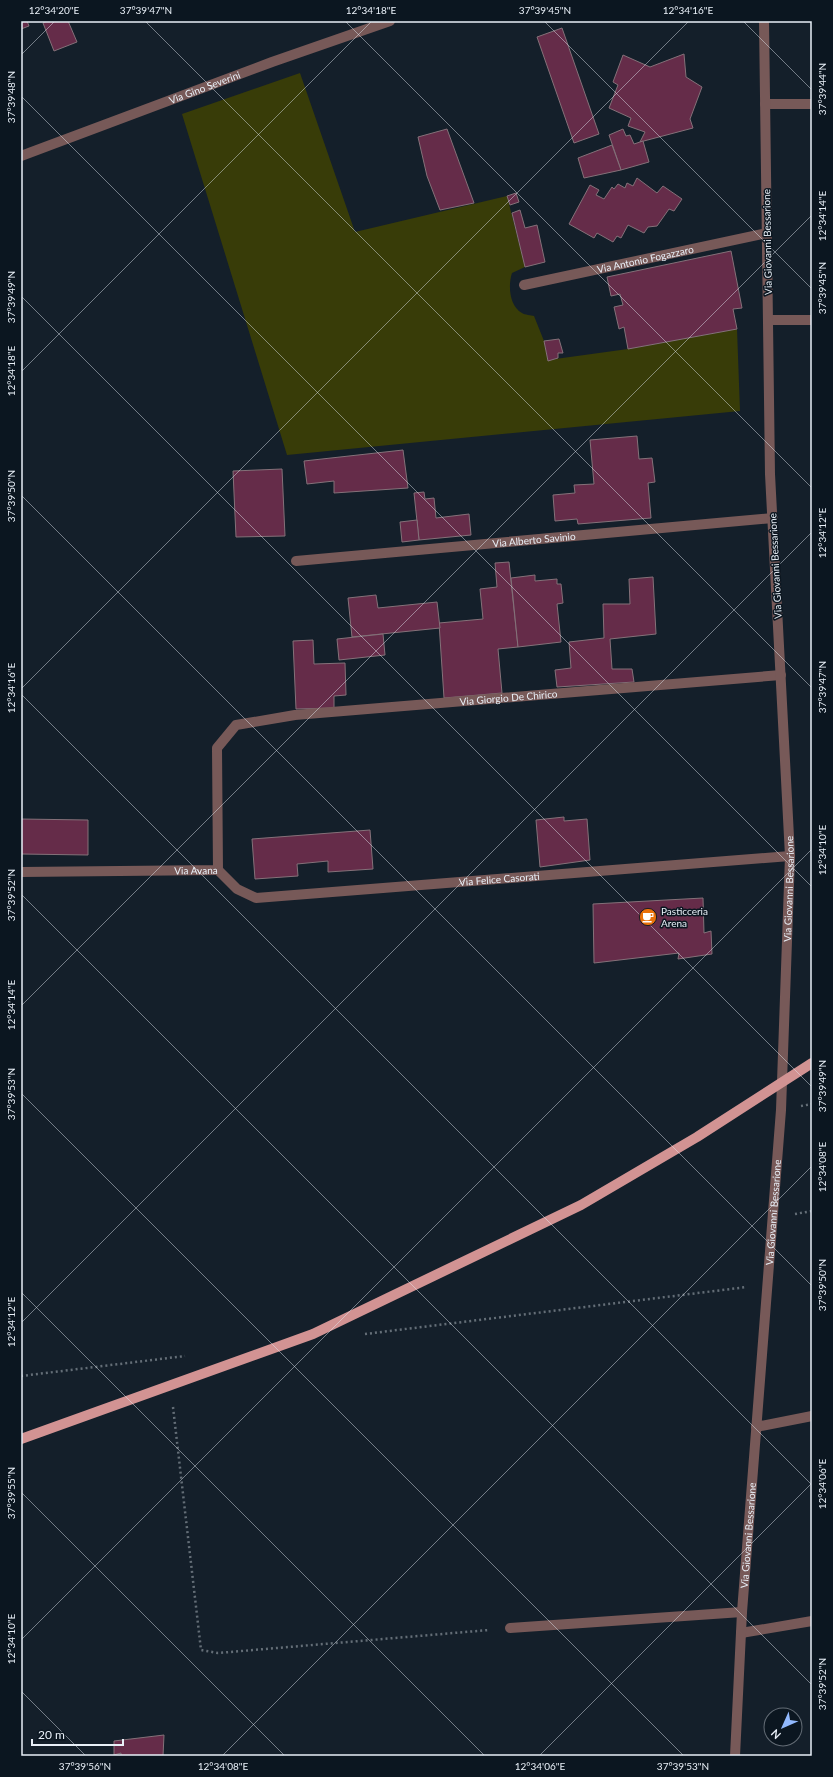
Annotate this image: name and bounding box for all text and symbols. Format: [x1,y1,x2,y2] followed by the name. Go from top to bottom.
[29,4,79,16] text: 12°34'20"E
[120,4,172,16] text: 37°39'47"N
[346,4,396,16] text: 12°34'18"E
[519,4,571,16] text: 37°39'45"N
[663,4,713,16] text: 12°34'16"E
[816,63,828,115] text: 37°39'44"N
[167,68,242,106] street label: Via Gino Severini
[5,71,17,123] text: 37°39'48"N
[760,189,774,295] street label: Via Giovanni Bessarione
[816,191,828,241] text: 12°34'14"E
[596,243,695,275] street label: Via Antonio Fogazzaro
[816,262,828,314] text: 37°39'45"N
[5,271,17,323] text: 37°39'49"N
[5,346,17,396] text: 12°34'18"E
[5,470,17,522] text: 37°39'50"N
[816,508,828,558] text: 12°34'12"E
[766,513,784,619] street label: Via Giovanni Bessarione
[492,530,576,549] street label: Via Alberto Savinio
[816,661,828,713] text: 37°39'47"N
[5,663,17,713] text: 12°34'16"E
[459,687,558,707] street label: Via Giorgio De Chirico
[816,825,828,875] text: 12°34'10"E
[781,836,796,942] street label: Via Giovanni Bessarione
[174,864,218,876] street label: Via Avana
[5,869,17,921] text: 37°39'52"N
[459,870,540,888] street label: Via Felice Casorati
[661,905,708,929] place label: Pasticceria Arena
[638,907,658,927] cafe icon: Pasticceria Arena
[5,980,17,1030] text: 12°34'14"E
[816,1060,828,1112] text: 37°39'49"N
[5,1068,17,1120] text: 37°39'53"N
[816,1142,828,1192] text: 12°34'08"E
[763,1159,783,1266] street label: Via Giovanni Bessarione
[816,1259,828,1311] text: 37°39'50"N
[5,1297,17,1347] text: 12°34'12"E
[816,1459,828,1509] text: 12°34'06"E
[5,1467,17,1519] text: 37°39'55"N
[738,1482,758,1589] street label: Via Giovanni Bessarione
[5,1614,17,1664] text: 12°34'10"E
[816,1658,828,1710] text: 37°39'52"N
[763,1707,803,1747] north arrow
[32,1721,123,1747] scale bar
[38,1727,65,1742] text: 20 m
[768,1727,783,1742] text: N
[59,1760,111,1772] text: 37°39'56"N
[198,1760,248,1772] text: 12°34'08"E
[515,1760,565,1772] text: 12°34'06"E
[657,1760,709,1772] text: 37°39'53"N

